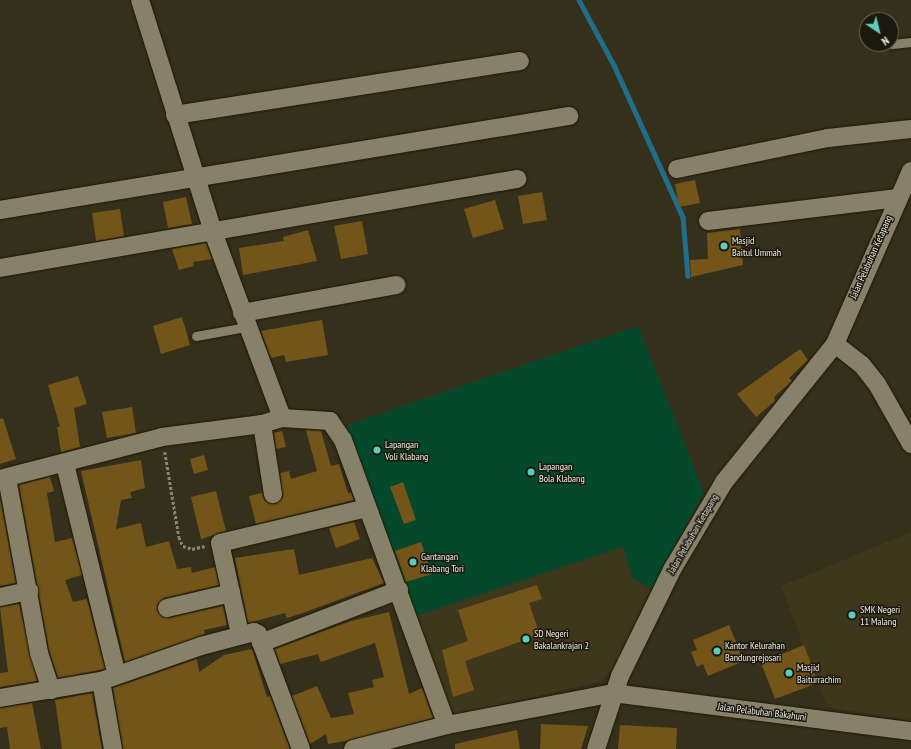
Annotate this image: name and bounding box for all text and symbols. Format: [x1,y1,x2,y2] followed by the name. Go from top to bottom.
[859,12,899,52] north arrow
[879,34,892,48] text: N
[847,213,895,301] street label: Jalan Pelabuhan Ketapang
[732,234,781,258] place label: Masjid Baitul Ummah
[719,241,729,251] marker: Masjid Baitul Ummah
[385,438,428,462] place label: Lapangan Voli Klabang
[372,445,382,455] marker: Lapangan Voli Klabang
[539,460,585,484] place label: Lapangan Bola Klabang
[526,467,536,477] marker: Lapangan Bola Klabang
[665,492,721,576] street label: Jalan Pelabuhan Ketapang
[421,550,464,574] place label: Gantangan Klabang Tori
[408,557,418,567] marker: Gantangan Klabang Tori
[860,603,900,626] place label: SMK Negeri 11 Malang
[847,610,857,620] marker: SMK Negeri 11 Malang
[534,627,589,650] place label: SD Negeri Bakalankrajan 2
[521,634,531,644] marker: SD Negeri Bakalankrajan 2
[725,639,785,662] place label: Kantor Kelurahan Bandungrejosari
[712,646,722,656] marker: Kantor Kelurahan Bandungrejosari
[797,661,841,684] place label: Masjid Baiturrachim
[784,668,794,678] marker: Masjid Baiturrachim
[717,701,807,723] street label: Jalan Pelabuhan Bakahuni

